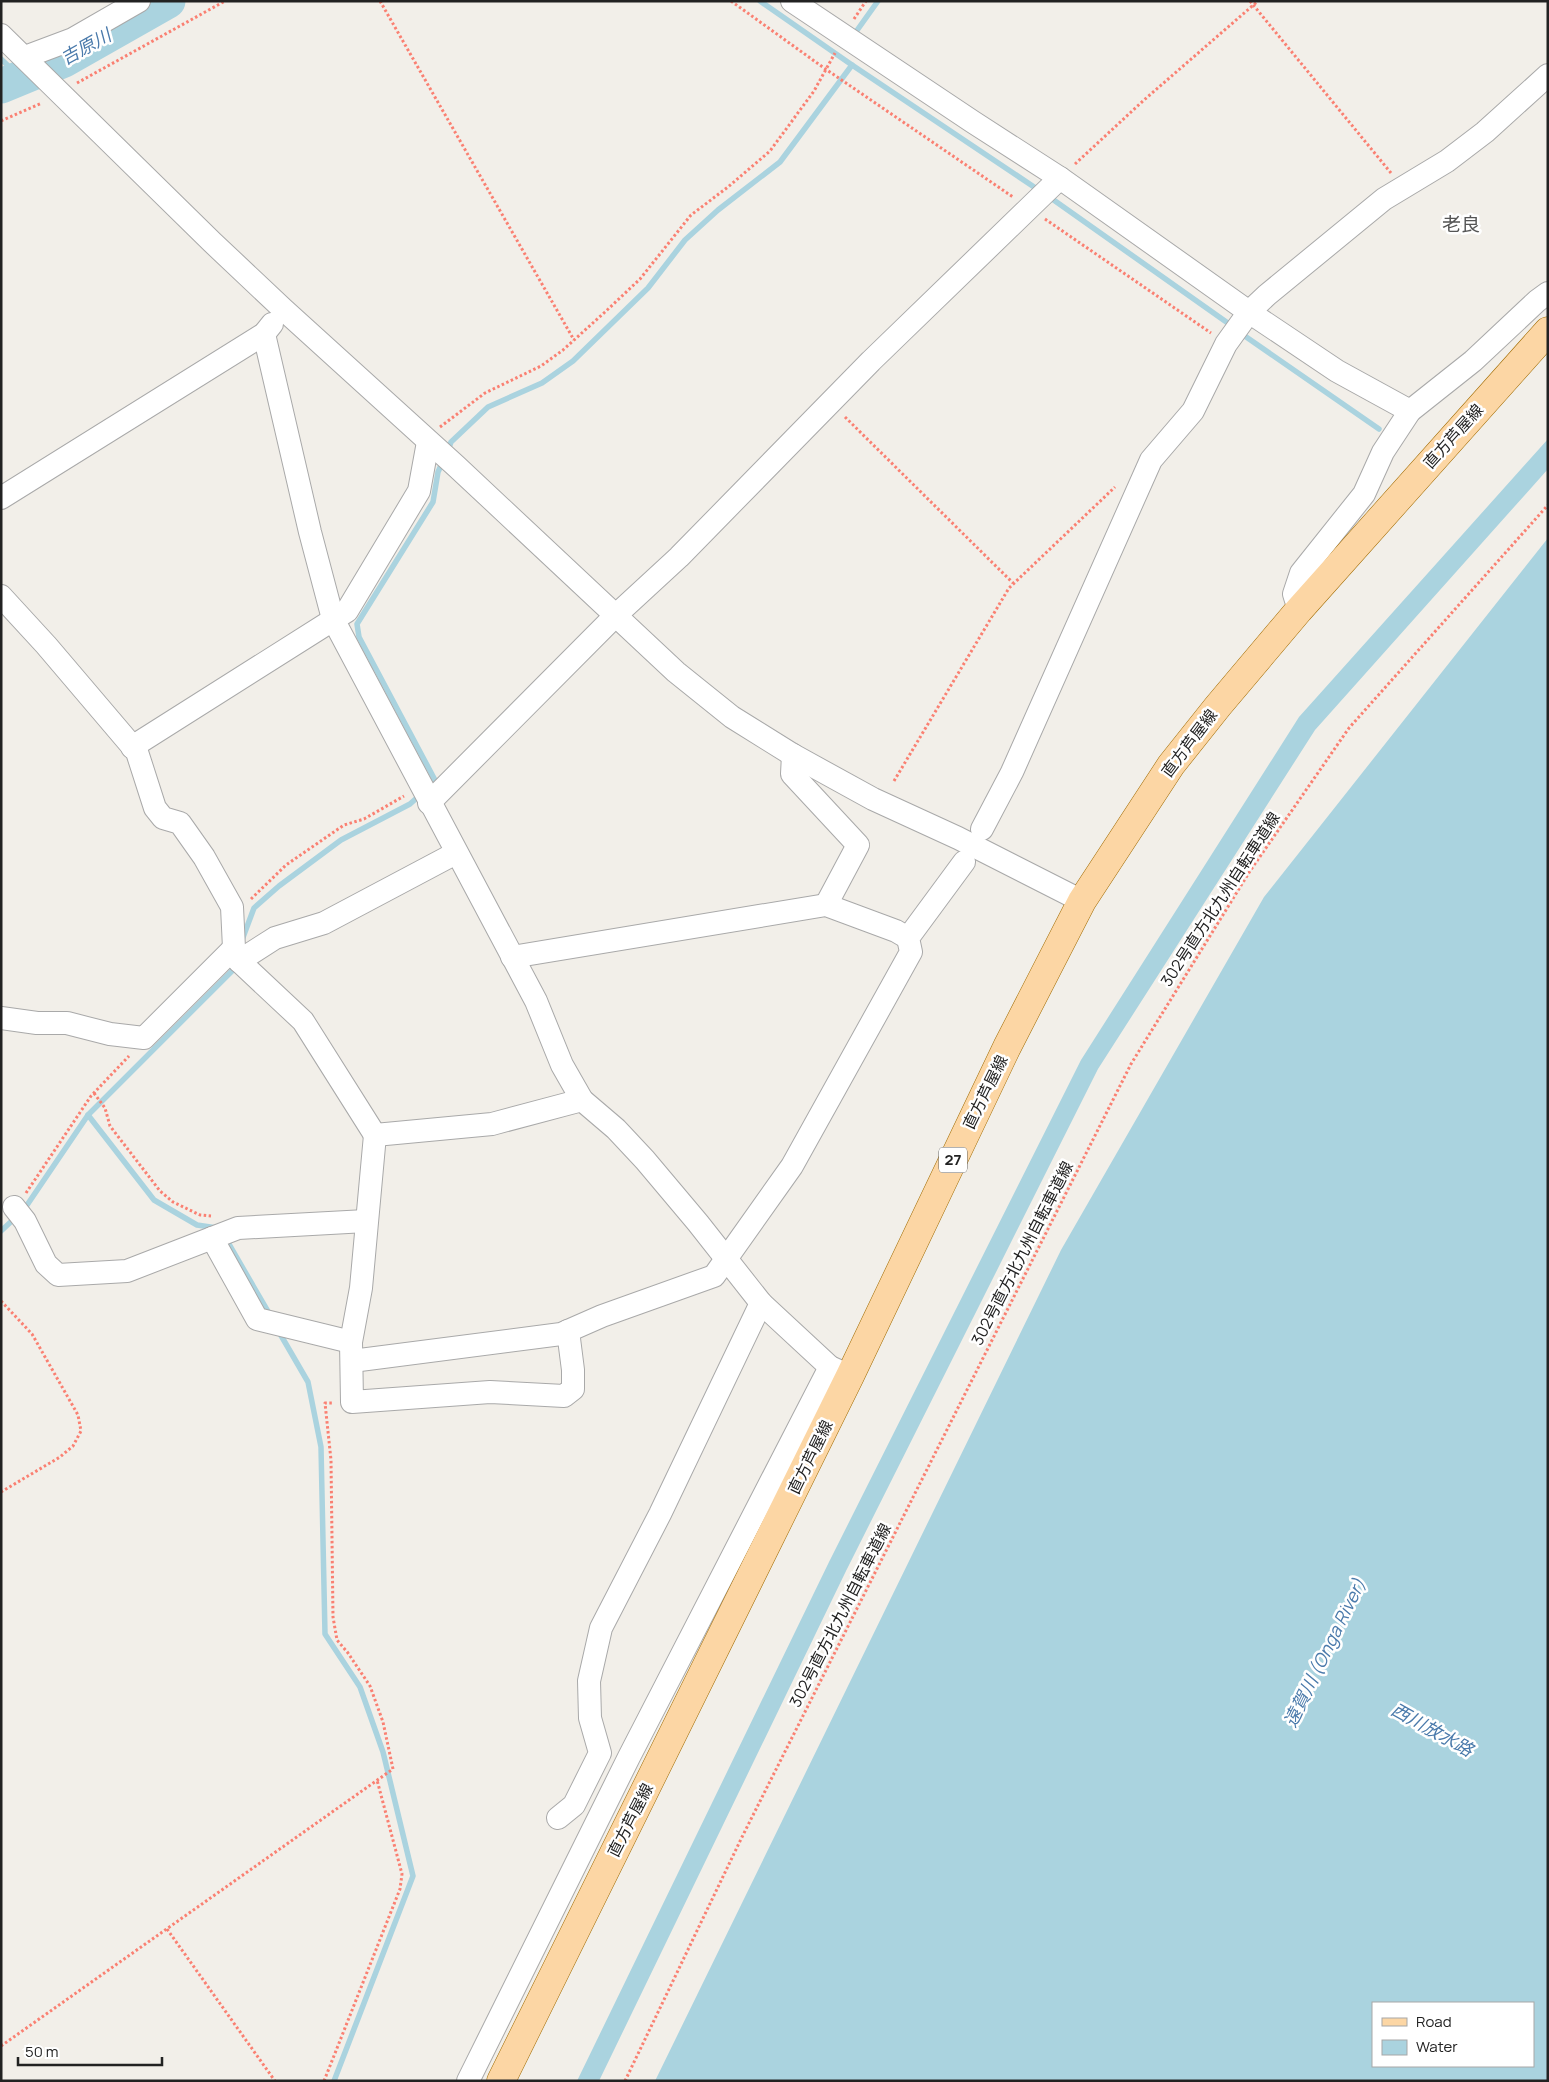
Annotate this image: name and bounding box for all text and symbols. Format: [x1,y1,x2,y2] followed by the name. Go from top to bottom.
[56,22,117,70] water label: 吉原川
[1442,211,1480,237] district label: 老良
[1418,399,1488,473] street label: 直方芦屋線
[1156,704,1222,782] street label: 直方芦屋線
[1155,808,1285,990] street label: 302号直方北九州自転車道線
[958,1051,1012,1133] street label: 直方芦屋線
[939,1148,967,1172] road number: 27
[966,1157,1078,1349] street label: 302号直方北九州自転車道線
[783,1416,837,1498] street label: 直方芦屋線
[784,1519,896,1711] street label: 302号直方北九州自転車道線
[1278,1574,1371,1731] water label: 遠賀川 (Onga River)
[1387,1697,1479,1762] water label: 西川放水路
[602,1779,658,1861] street label: 直方芦屋線
[1372,2002,1534,2067] legend
[1416,2011,1452,2032] text: Road
[18,2034,161,2066] scale bar
[1416,2036,1458,2057] text: Water
[25,2041,59,2062] text: 50 m

